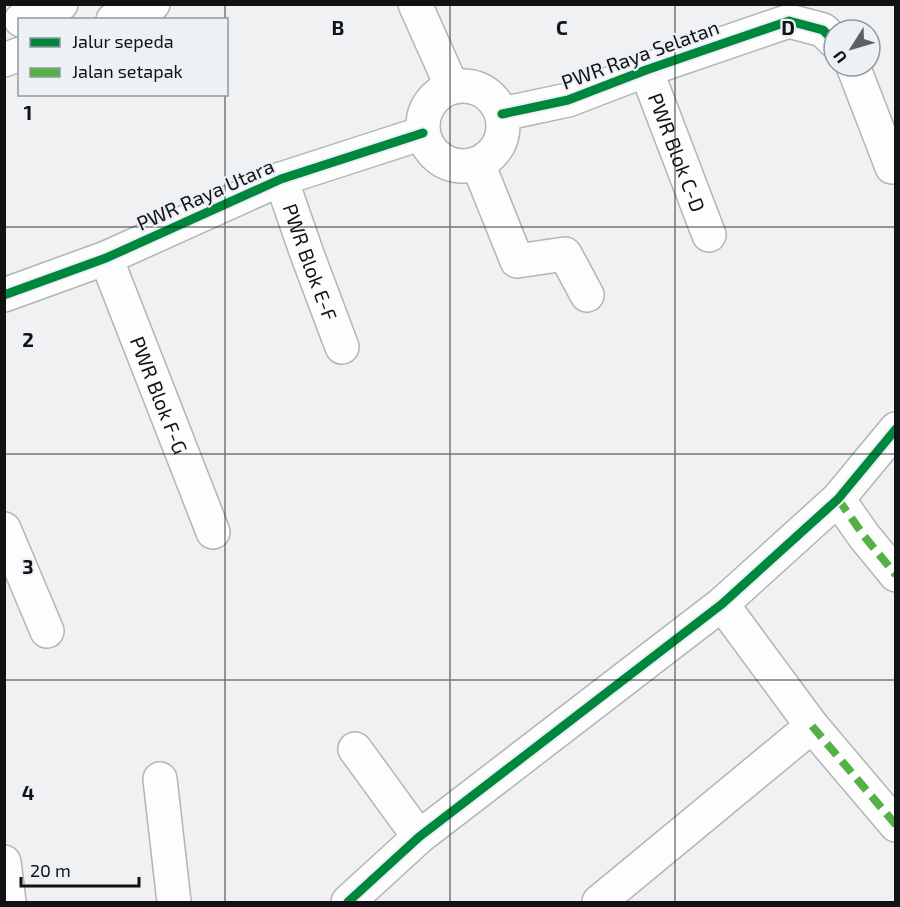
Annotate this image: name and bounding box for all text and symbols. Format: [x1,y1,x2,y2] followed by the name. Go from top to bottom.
[558,14,722,94] street label: PWR Raya Selatan
[332,15,344,39] text: B
[556,15,568,39] text: C
[781,15,795,39] text: D
[18,18,228,96] legend
[822,18,882,78] north arrow
[72,30,174,52] text: Jalur sepeda
[829,47,851,67] text: U
[72,60,183,82] text: Jalan setapak
[644,89,711,215] street label: PWR Blok C-D
[24,100,32,124] text: 1
[133,153,277,235] street label: PWR Raya Utara
[278,200,343,324] street label: PWR Blok E-F
[22,327,34,351] text: 2
[126,333,193,457] street label: PWR Blok F-G
[22,554,34,578] text: 3
[22,780,35,804] text: 4
[21,850,140,888] scale bar
[30,859,71,881] text: 20 m

